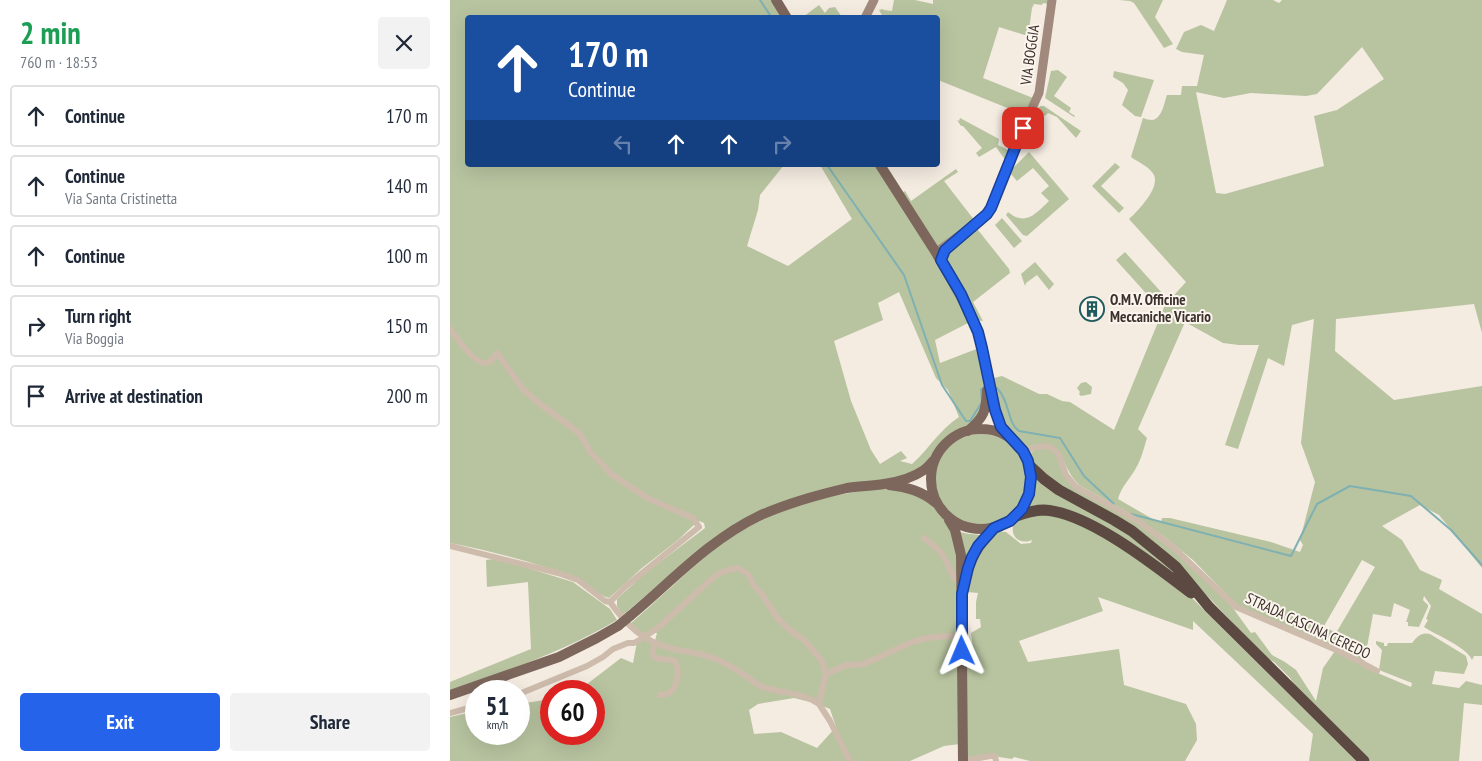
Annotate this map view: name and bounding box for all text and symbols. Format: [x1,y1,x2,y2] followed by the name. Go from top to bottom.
[20,13,81,52] text: 2 min
[378,17,430,69] button: close
[1016,23,1043,87] street label: VIA BOGGIA
[568,31,649,77] text: 170 m
[485,35,550,100] icon: ahead
[20,52,98,72] text: 760 m · 18:53
[568,75,636,103] text: Continue
[22,102,50,130] icon: ahead
[65,104,125,128] text: Continue
[386,104,428,128] text: 170 m
[1002,107,1044,149] pin
[1009,114,1037,142] icon: arrive
[609,130,637,158] icon: left
[662,130,690,158] icon: ahead
[715,130,743,158] icon: ahead
[768,130,796,158] icon: right
[65,164,125,188] text: Continue
[22,172,50,200] icon: ahead
[386,174,428,198] text: 140 m
[65,188,177,208] text: Via Santa Cristinetta
[22,242,50,270] icon: ahead
[65,244,125,268] text: Continue
[386,244,428,268] text: 100 m
[1110,290,1211,326] place label: O.M.V. Officine Meccaniche Vicario
[1079,296,1105,322] building icon: O.M.V. Officine Meccaniche Vicario
[65,304,131,328] text: Turn right
[22,312,50,340] icon: right
[386,314,428,338] text: 150 m
[65,328,124,348] text: Via Boggia
[22,382,50,410] icon: arrive
[65,384,203,408] text: Arrive at destination
[386,384,428,408] text: 200 m
[1243,588,1374,663] street label: STRADA CASCINA CEREDO
[935,624,987,676] position arrow
[540,680,605,745] speed limit sign: 60
[486,690,509,722] text: 51
[20,693,220,751] button: Exit
[230,693,430,751] button: Share
[487,717,508,732] text: km/h

